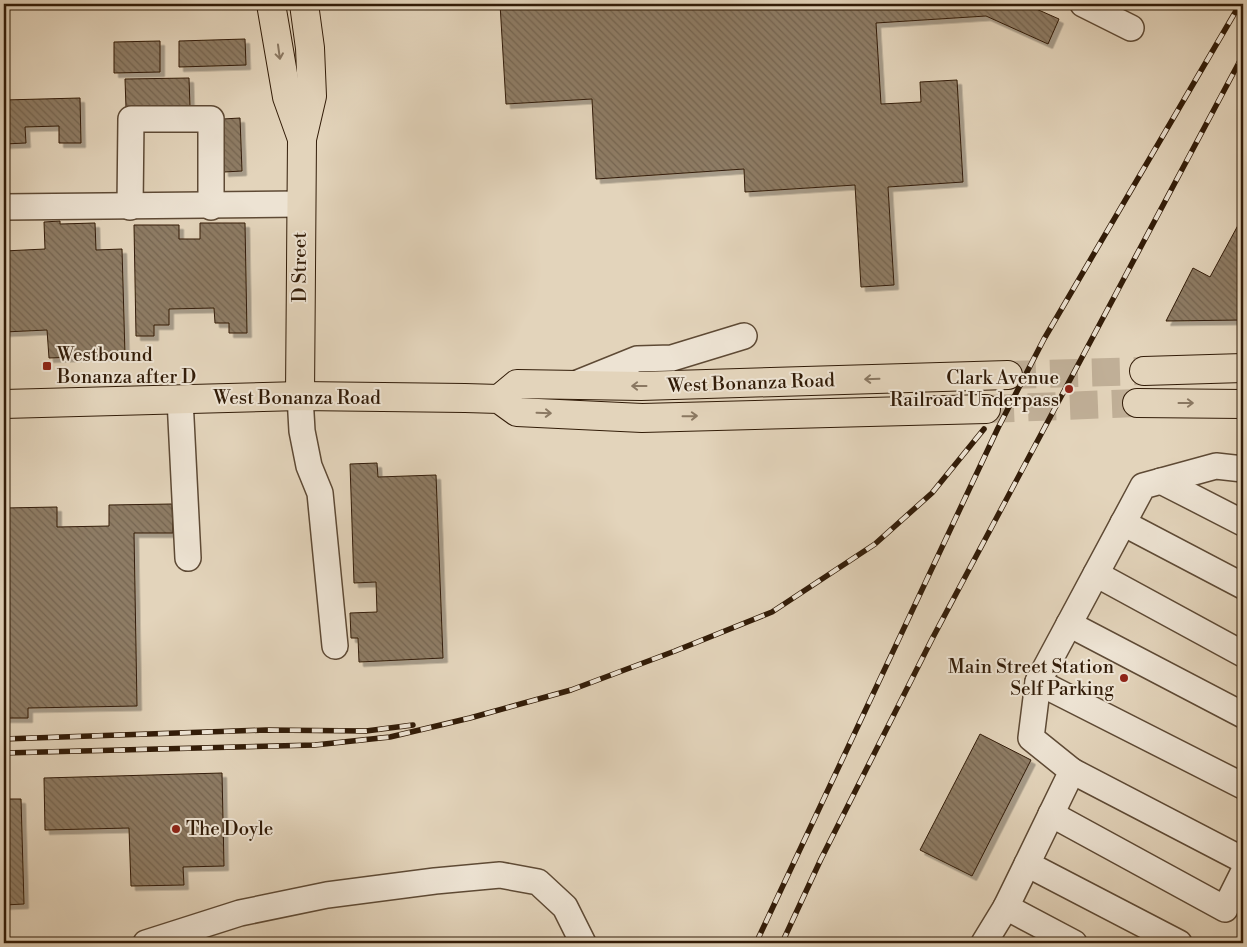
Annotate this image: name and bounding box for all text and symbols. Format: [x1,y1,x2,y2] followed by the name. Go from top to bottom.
[275,43,285,59] one-way arrow
[288,232,312,302] street label: D Street
[56,343,196,389] place label: Westbound Bonanza after D
[41,360,53,372] marker: Westbound Bonanza after D
[890,366,1059,412] place label: Clark Avenue Railroad Underpass
[666,368,835,398] street label: West Bonanza Road
[864,374,880,384] one-way arrow
[631,381,647,390] one-way arrow
[1063,383,1075,395] marker: Clark Avenue Railroad Underpass
[212,386,381,410] street label: West Bonanza Road
[1177,398,1193,408] one-way arrow
[536,409,552,418] one-way arrow
[682,412,698,421] one-way arrow
[948,655,1114,701] place label: Main Street Station Self Parking
[1118,672,1130,684] marker: Main Street Station Self Parking
[186,817,273,841] place label: The Doyle
[170,823,182,835] marker: The Doyle

